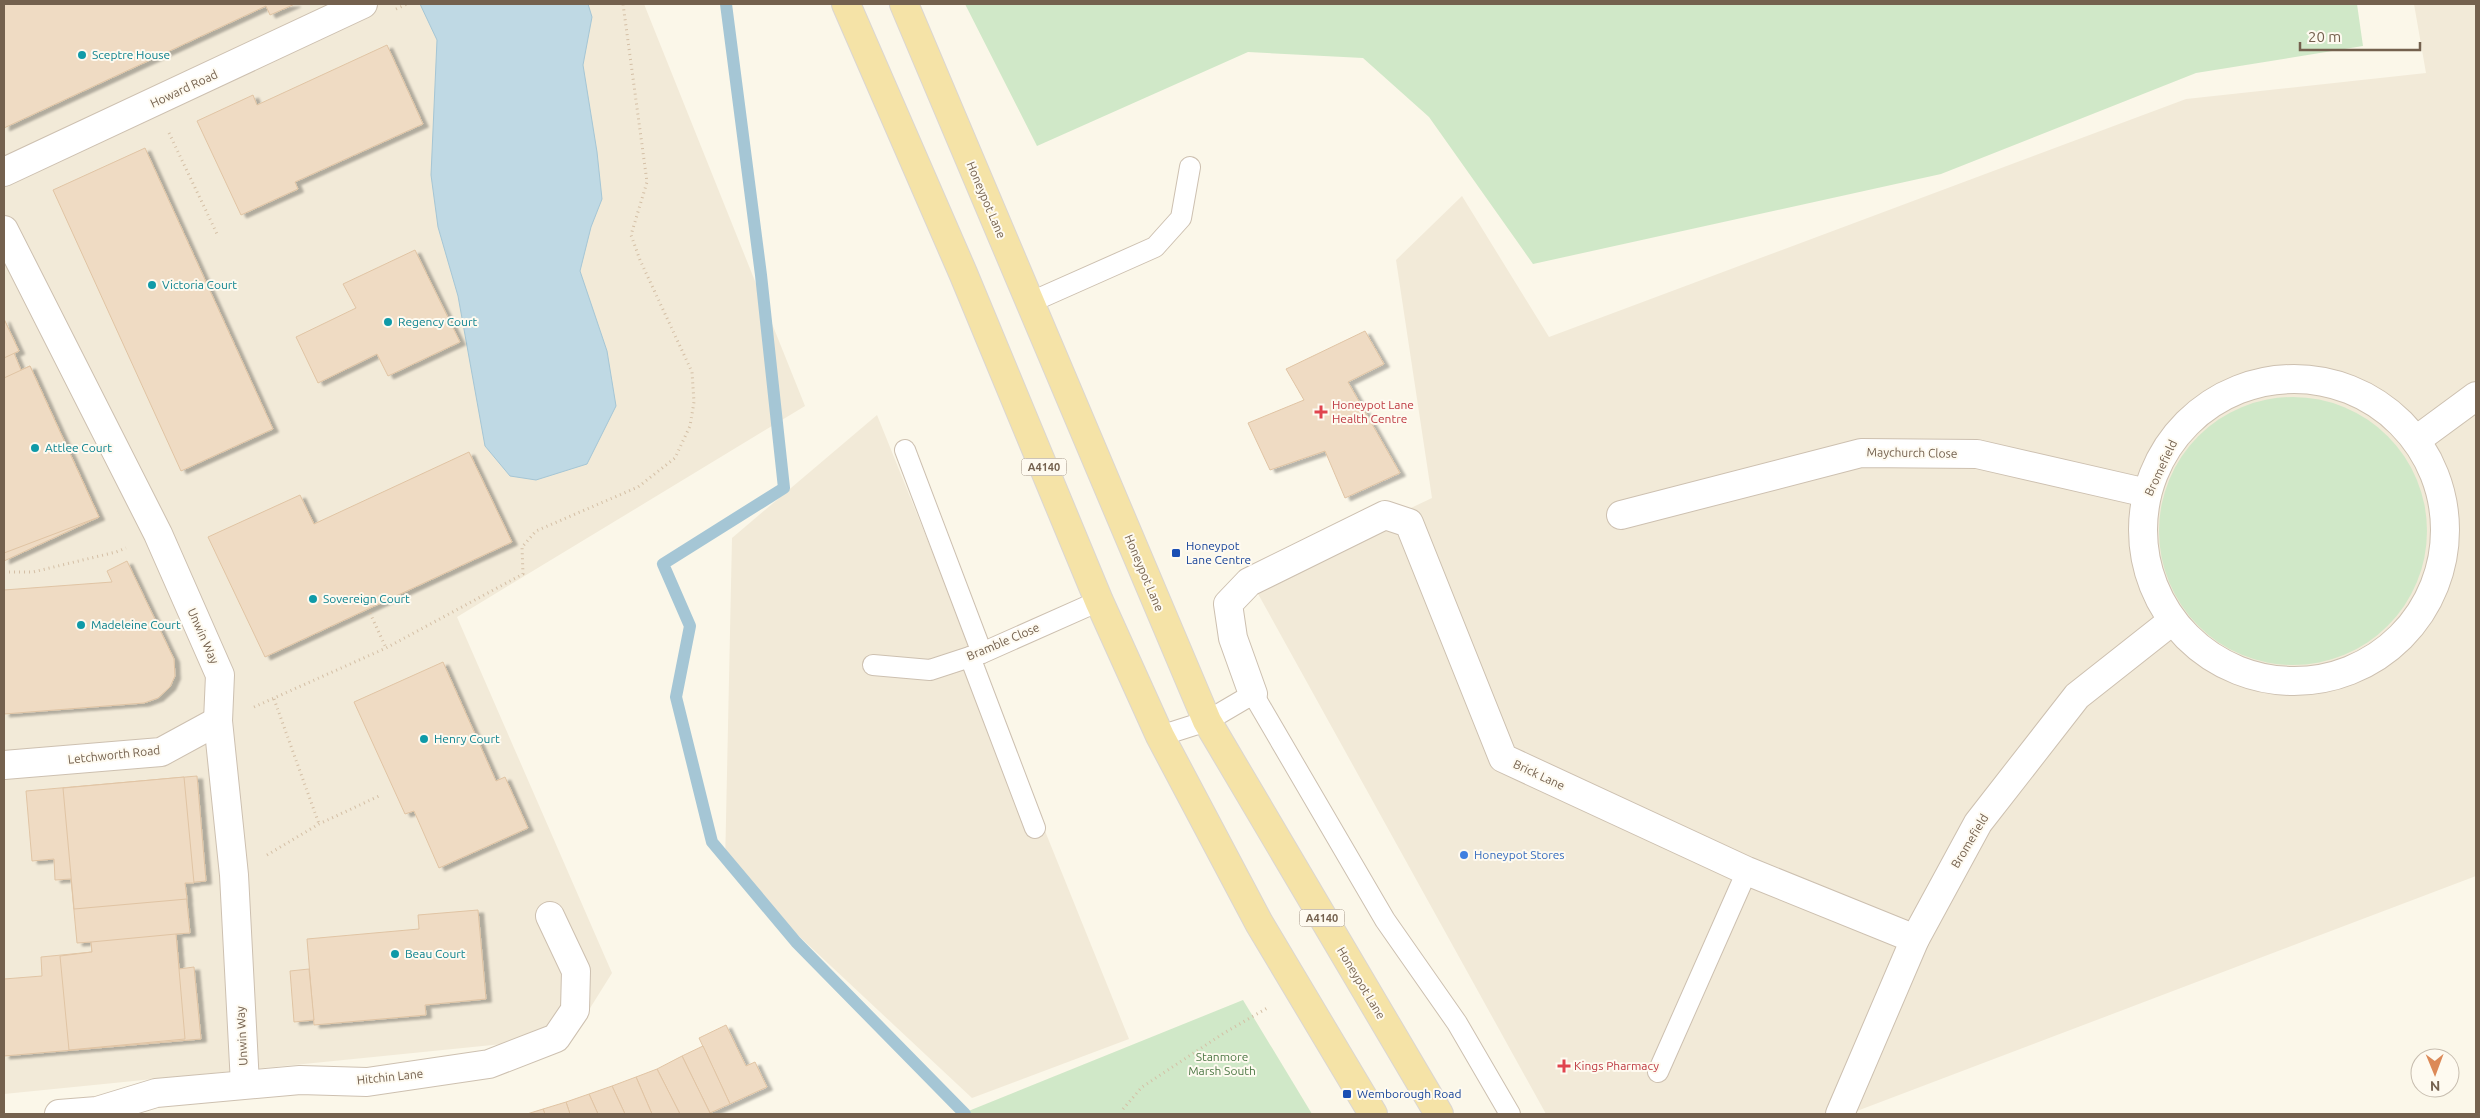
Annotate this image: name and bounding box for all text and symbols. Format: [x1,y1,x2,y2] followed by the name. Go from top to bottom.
[2300,20,2420,52] scale bar
[2308,28,2341,45] text: 20 m
[92,48,170,61] place label: Sceptre House
[76,49,88,61] marker: Sceptre House
[148,67,220,110] street label: Howard Road
[964,160,1008,240] street label: Honeypot Lane
[162,278,237,291] place label: Victoria Court
[146,279,158,291] marker: Victoria Court
[398,315,477,328] place label: Regency Court
[382,316,394,328] marker: Regency Court
[1332,398,1414,425] place label: Honeypot Lane Health Centre
[1314,405,1328,419] marker: Honeypot Lane Health Centre
[2142,438,2179,498] street label: Bromefield
[45,441,112,454] place label: Attlee Court
[29,442,41,454] marker: Attlee Court
[1867,445,1957,460] street label: Maychurch Close
[1022,458,1066,476] road number: A4140
[1122,533,1166,613] street label: Honeypot Lane
[1186,539,1251,566] place label: Honeypot Lane Centre
[1170,547,1182,559] marker: Honeypot Lane Centre
[323,592,410,605] place label: Sovereign Court
[307,593,319,605] marker: Sovereign Court
[185,606,222,666] street label: Unwin Way
[91,618,181,631] place label: Madeleine Court
[75,619,87,631] marker: Madeleine Court
[965,620,1041,663] street label: Bramble Close
[434,732,500,745] place label: Henry Court
[418,733,430,745] marker: Henry Court
[67,743,161,766] street label: Letchworth Road
[1511,757,1567,792] street label: Brick Lane
[1948,811,1991,870] street label: Bromefield
[1474,848,1565,861] place label: Honeypot Stores
[1458,849,1470,861] marker: Honeypot Stores
[1300,910,1344,926] road number: A4140
[1335,944,1388,1021] street label: Honeypot Lane
[405,947,466,960] place label: Beau Court
[389,948,401,960] marker: Beau Court
[233,1006,250,1066] street label: Unwin Way
[2410,1048,2460,1098] north arrow
[1188,1050,1256,1077] park label: Stanmore Marsh South
[1574,1059,1659,1072] place label: Kings Pharmacy
[1558,1060,1570,1072] marker: Kings Pharmacy
[356,1067,424,1086] street label: Hitchin Lane
[2430,1078,2441,1094] text: N
[1357,1087,1462,1100] place label: Wemborough Road
[1341,1088,1353,1100] marker: Wemborough Road

